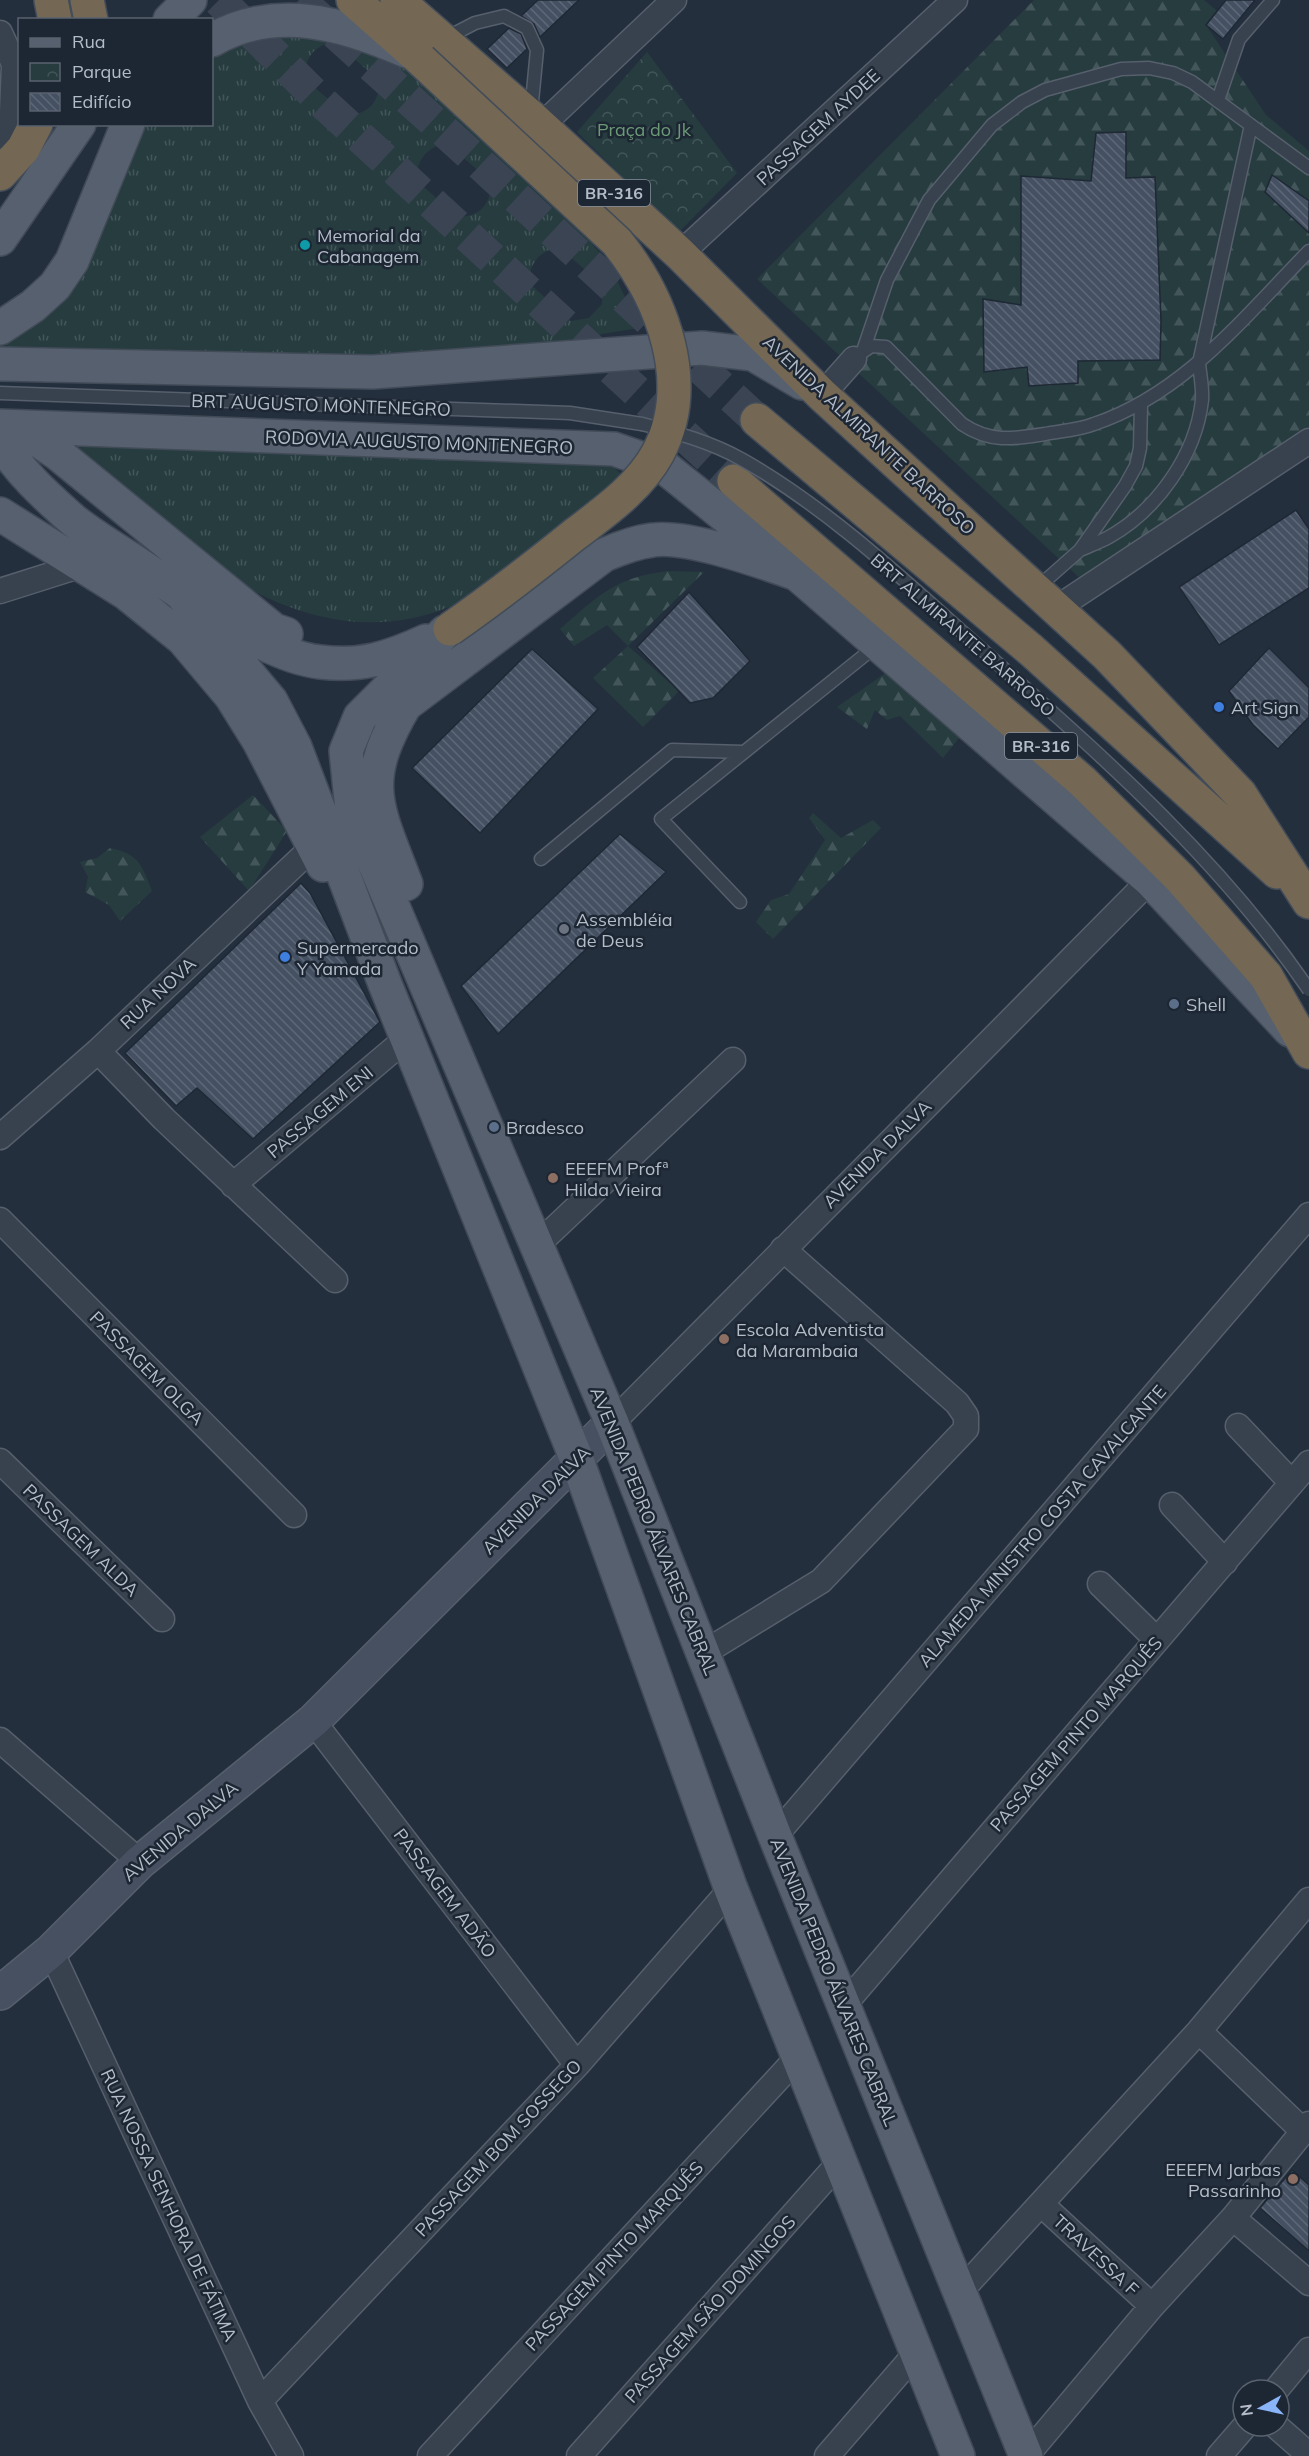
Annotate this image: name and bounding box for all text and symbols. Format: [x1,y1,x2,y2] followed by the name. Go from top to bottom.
[18,18,213,126] legend
[72,30,106,53] text: Rua
[72,60,131,83] text: Parque
[751,64,885,190] street label: PASSAGEM AYDEE
[72,90,131,113] text: Edifício
[597,118,692,141] park label: Praça do Jk
[578,180,650,206] road number: BR-316
[317,224,421,268] place label: Memorial da Cabanagem
[298,238,312,252] marker: Memorial da Cabanagem
[758,330,980,540] street label: AVENIDA ALMIRANTE BARROSO
[191,389,451,421] street label: BRT AUGUSTO MONTENEGRO
[265,425,573,459] street label: RODOVIA AUGUSTO MONTENEGRO
[866,548,1060,722] street label: BRT ALMIRANTE BARROSO
[1231,696,1299,719] place label: Art Sign
[1212,700,1226,714] marker: Art Sign
[1005,733,1077,759] road number: BR-316
[576,908,673,952] place label: Assembléia de Deus
[557,922,571,936] marker: Assembléia de Deus
[296,936,418,980] place label: Supermercado Y Yamada
[278,950,292,964] marker: Supermercado Y Yamada
[115,952,201,1034] street label: RUA NOVA
[1186,993,1226,1016] place label: Shell
[1167,997,1181,1011] marker: Shell
[262,1061,378,1163] street label: PASSAGEM ENI
[818,1095,936,1213] street label: AVENIDA DALVA
[506,1116,584,1139] place label: Bradesco
[487,1120,501,1134] marker: Bradesco
[565,1157,668,1201] place label: EEEFM Profª Hilda Vieira
[546,1171,560,1185] marker: EEEFM Profª Hilda Vieira
[85,1306,209,1430] street label: PASSAGEM OLGA
[736,1318,884,1362] place label: Escola Adventista da Marambaia
[717,1332,731,1346] marker: Escola Adventista da Marambaia
[913,1380,1171,1672] street label: ALAMEDA MINISTRO COSTA CAVALCANTE
[585,1383,723,1679] street label: AVENIDA PEDRO ÁLVARES CABRAL
[477,1441,595,1559] street label: AVENIDA DALVA
[18,1479,144,1601] street label: PASSAGEM ALDA
[985,1632,1167,1836] street label: PASSAGEM PINTO MARQUÊS
[117,1776,243,1886] street label: AVENIDA DALVA
[389,1824,501,1962] street label: PASSAGEM ADÃO
[765,1834,903,2130] street label: AVENIDA PEDRO ÁLVARES CABRAL
[410,2055,586,2241] street label: PASSAGEM BOM SOSSEGO
[96,2065,242,2345] street label: RUA NOSSA SENHORA DE FÁTIMA
[520,2156,708,2356] street label: PASSAGEM PINTO MARQUÊS
[1165,2158,1281,2202] place label: EEEFM Jarbas Passarinho
[1286,2172,1300,2186] marker: EEEFM Jarbas Passarinho
[1048,2209,1144,2301] street label: TRAVESSA F
[620,2210,800,2408] street label: PASSAGEM SÃO DOMINGOS
[1231,2378,1291,2438] north arrow
[1235,2403,1257,2417] text: N

